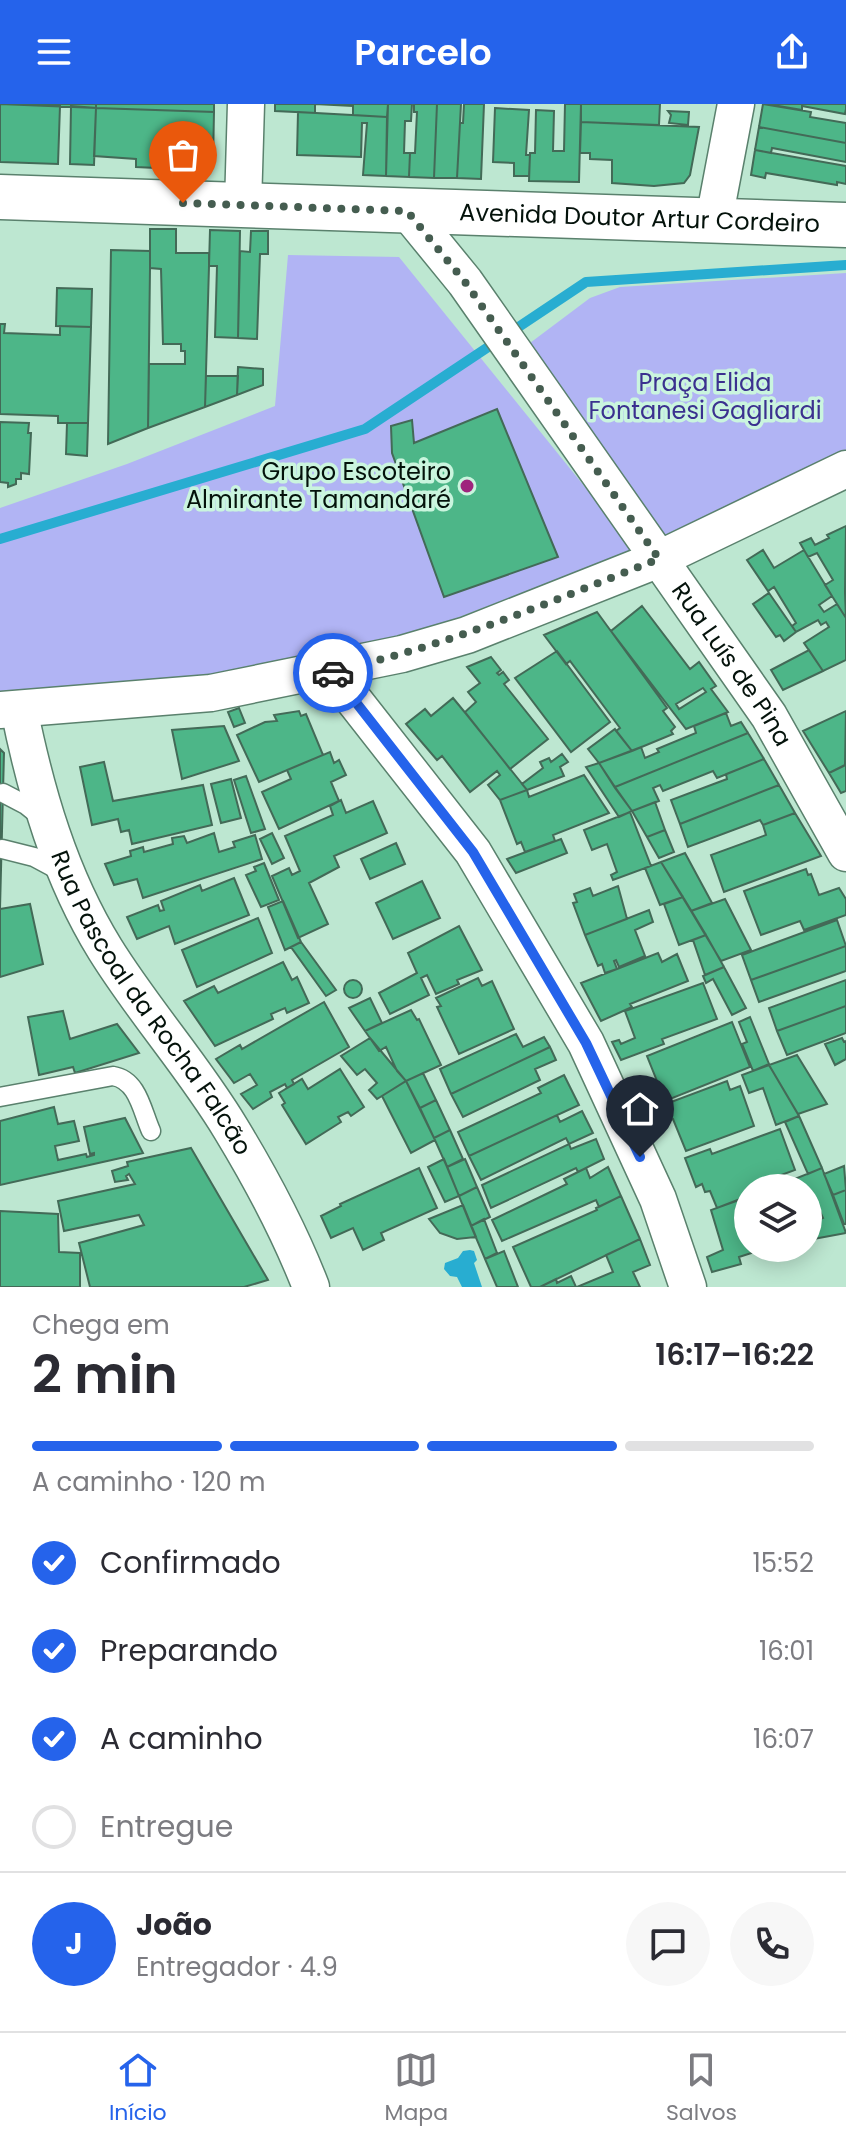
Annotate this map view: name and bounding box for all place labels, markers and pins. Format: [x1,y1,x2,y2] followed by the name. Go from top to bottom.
[149,121,217,203] pin
[186,455,451,516] place label: Grupo Escoteiro Almirante Tamandaré
[458,477,476,495] marker: Grupo Escoteiro Almirante Tamandaré
[606,1075,674,1157] pin

